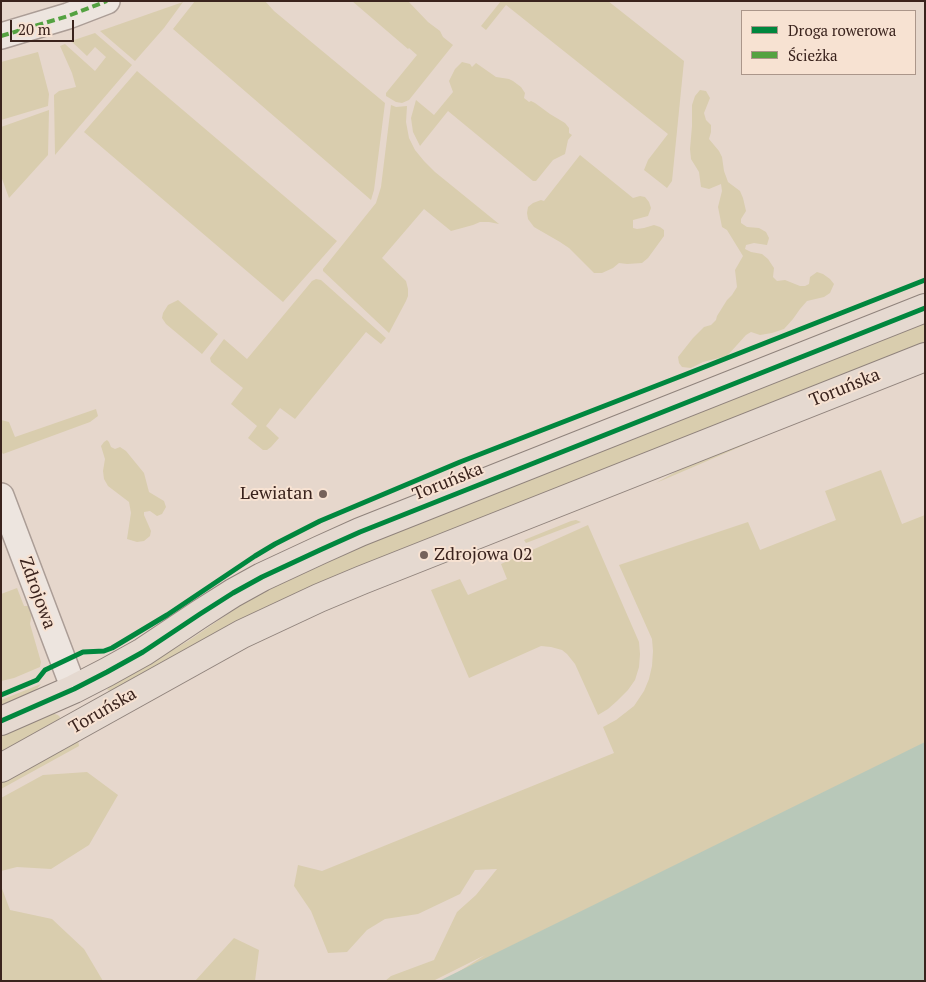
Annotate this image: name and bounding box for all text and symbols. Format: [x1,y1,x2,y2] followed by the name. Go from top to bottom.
[12,10,76,42] scale bar
[741,10,916,75] legend
[18,19,51,39] text: 20 m
[788,20,896,40] text: Droga rowerowa
[788,45,838,65] text: Ścieżka
[807,364,883,412] street label: Toruńska
[410,458,486,506] street label: Toruńska
[240,483,313,505] place label: Lewiatan
[317,488,329,500] marker: Lewiatan
[434,544,533,566] place label: Zdrojowa 02
[418,549,430,561] marker: Zdrojowa 02
[14,554,60,632] street label: Zdrojowa
[66,683,140,739] street label: Toruńska

